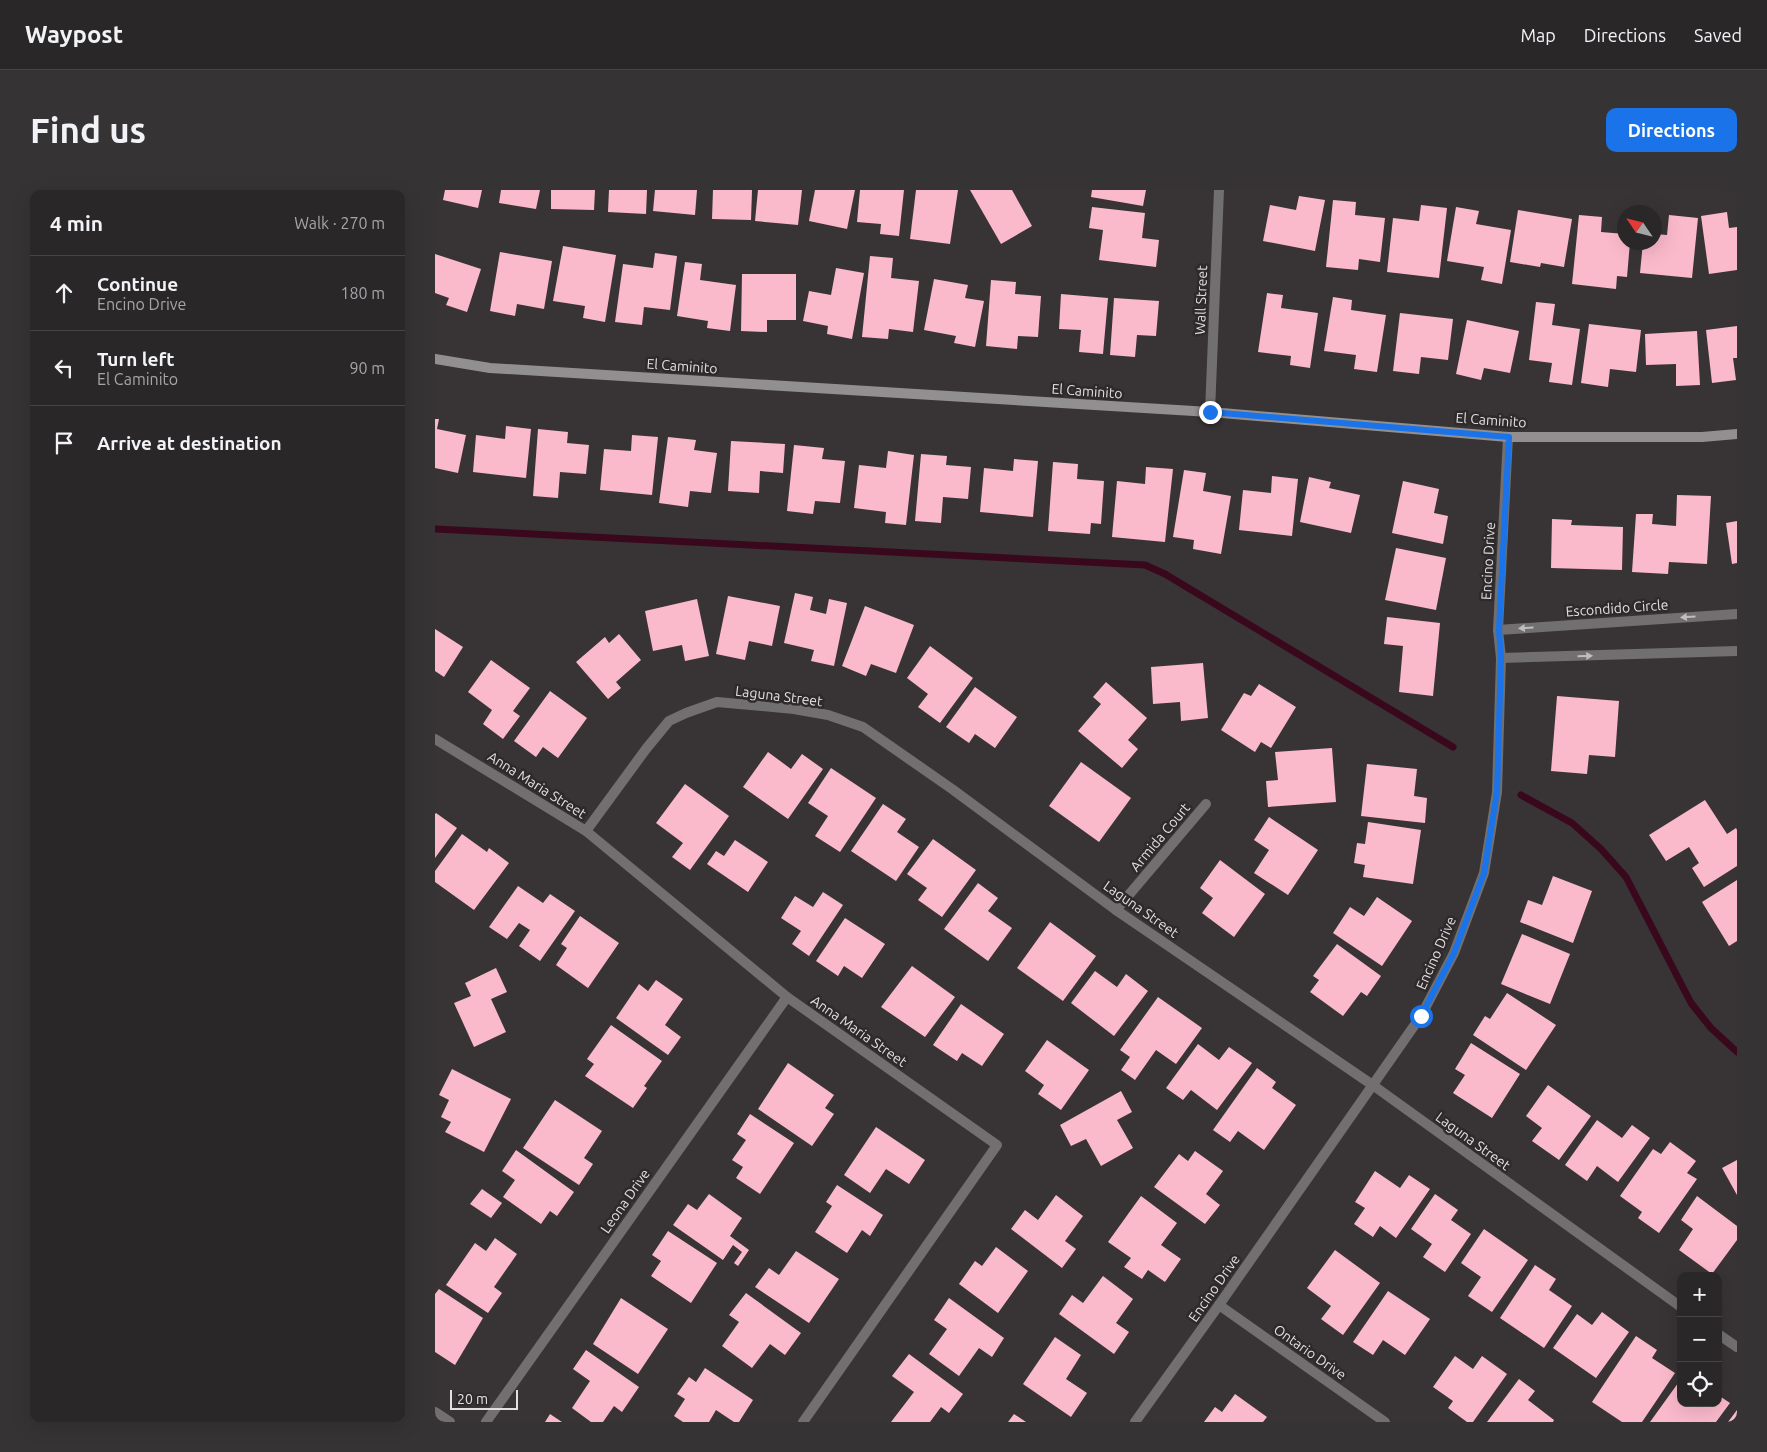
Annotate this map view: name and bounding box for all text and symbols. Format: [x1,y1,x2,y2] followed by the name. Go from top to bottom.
[25,21,123,48] text: Waypost
[1520,25,1556,45] text: Map
[1584,25,1666,45] text: Directions
[1694,25,1742,45] text: Saved
[1606,108,1737,152] button: Directions
[30,110,146,150] text: Find us
[1617,205,1662,250] north arrow
[50,211,103,235] text: 4 min
[294,214,385,232] text: Walk · 270 m
[1192,264,1210,335] street label: Wall Street
[97,273,178,295] text: Continue
[50,279,78,307] icon: ahead
[340,284,385,302] text: 180 m
[97,295,186,313] text: Encino Drive
[97,348,175,370] text: Turn left
[50,354,78,382] icon: left
[646,356,718,376] street label: El Caminito
[349,359,385,377] text: 90 m
[97,370,178,388] text: El Caminito
[1051,381,1123,401] street label: El Caminito
[1199,401,1222,424] route end
[1455,410,1527,430] street label: El Caminito
[50,429,78,457] icon: arrive
[97,432,282,454] text: Arrive at destination
[1478,522,1498,600] street label: Encino Drive
[1565,596,1669,620] street label: Escondido Circle
[1680,614,1696,622] one-way arrow
[1518,624,1534,632] one-way arrow
[1577,651,1593,659] one-way arrow
[734,683,824,709] street label: Laguna Street
[485,748,590,822] street label: Anna Maria Street
[1127,799,1193,874] street label: Armida Court
[1100,877,1182,941] street label: Laguna Street
[1413,914,1459,992] street label: Encino Drive
[808,992,910,1070] street label: Anna Maria Street
[1410,1005,1433,1028] route start
[1433,1109,1514,1174] street label: Laguna Street
[597,1166,653,1236] street label: Leona Drive
[1185,1251,1243,1325] street label: Encino Drive
[1677,1272,1722,1407] map controls
[1677,1272,1722,1317] button: +
[1677,1317,1722,1362] button: −
[1271,1321,1349,1383] street label: Ontario Drive
[1677,1362,1722,1407] button: locate
[450,1387,517,1410] scale bar
[457,1391,488,1407] text: 20 m

